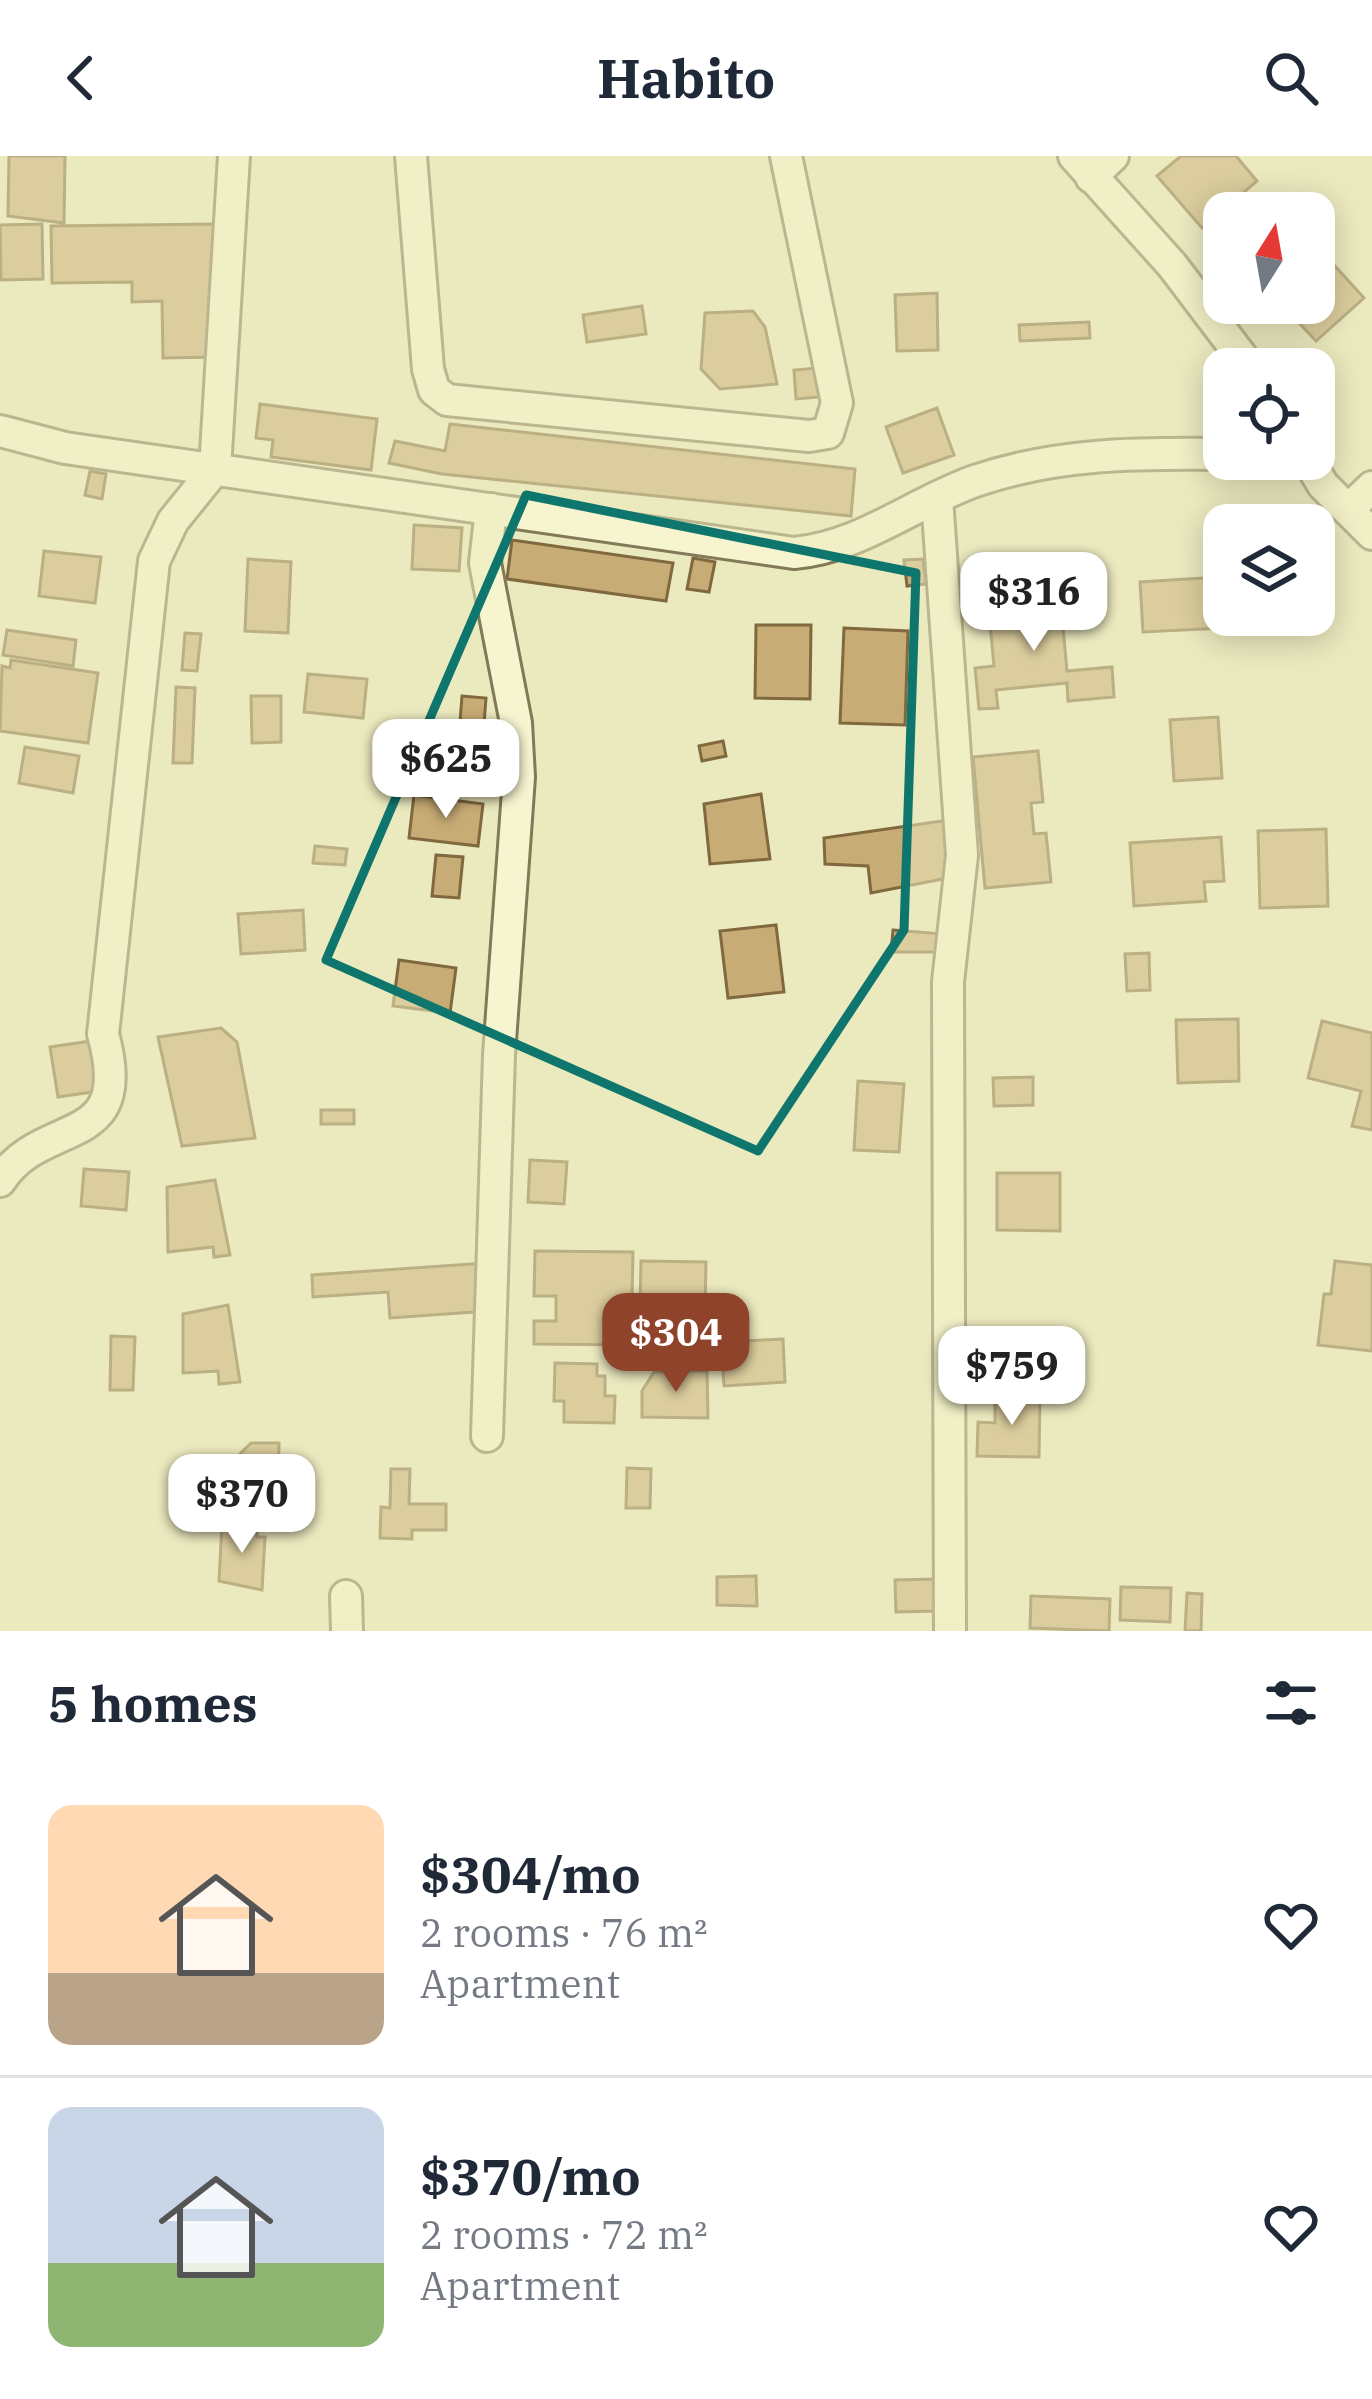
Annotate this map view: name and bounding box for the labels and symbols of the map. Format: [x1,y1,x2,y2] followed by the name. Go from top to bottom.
[1203,192,1335,324] north arrow
[963,552,1105,654] pin: $316
[375,719,517,821] pin: $625
[605,1293,747,1395] pin: $304
[941,1326,1083,1428] pin: $759
[171,1454,313,1556] pin: $370

